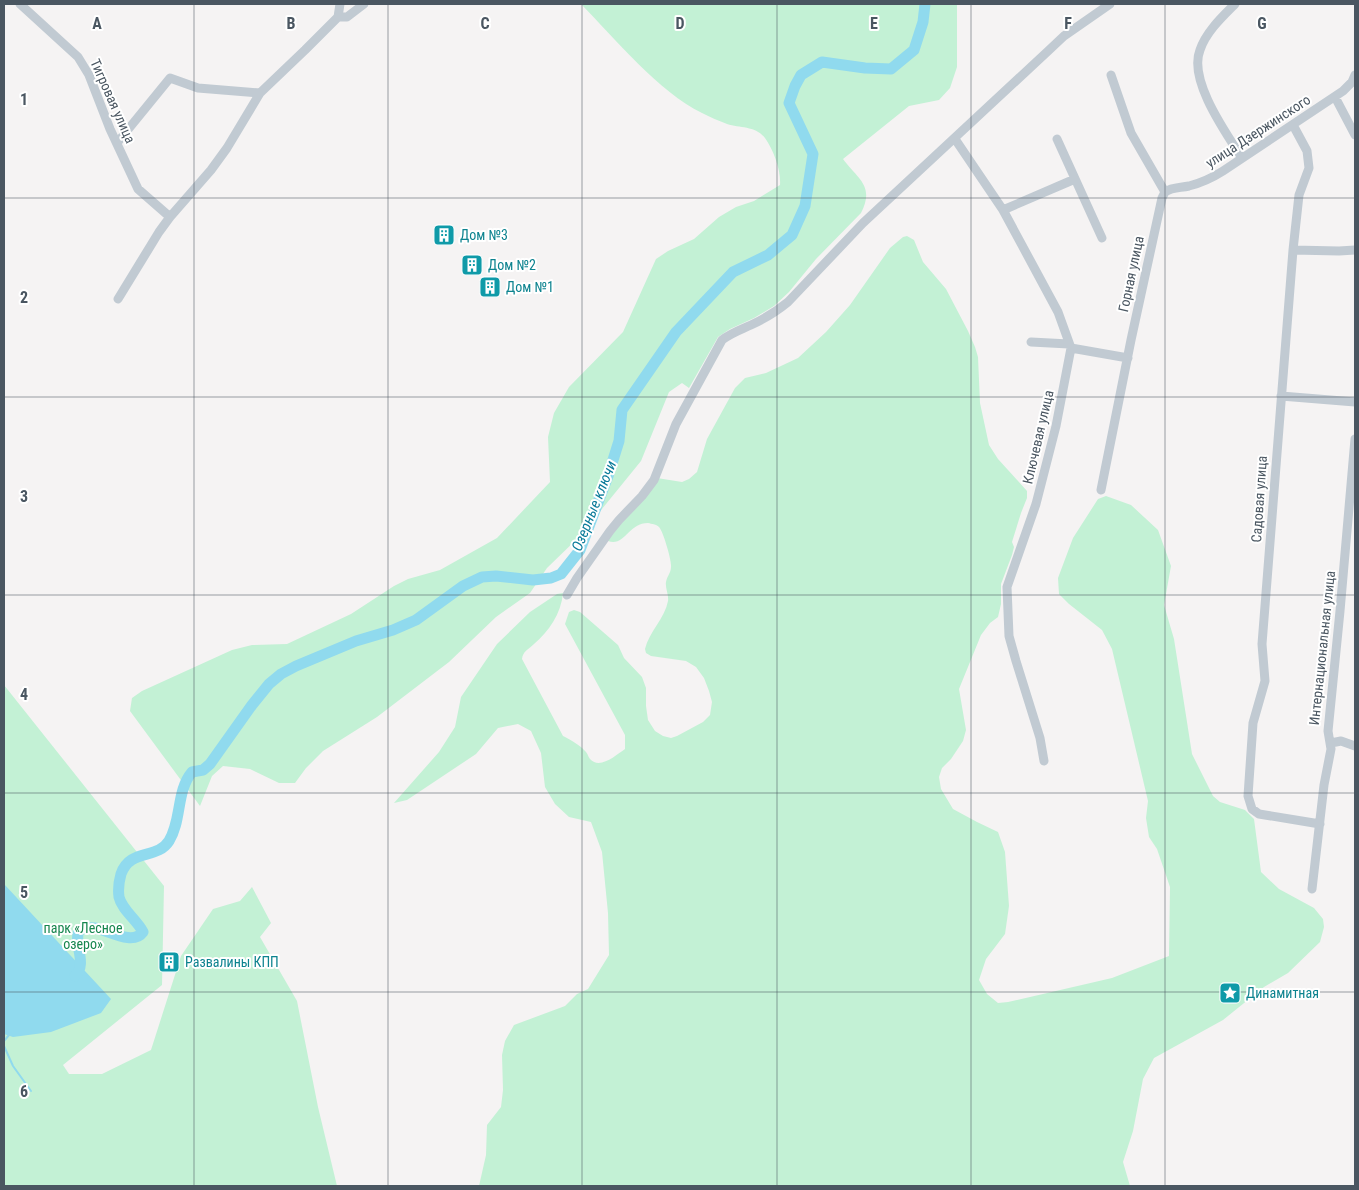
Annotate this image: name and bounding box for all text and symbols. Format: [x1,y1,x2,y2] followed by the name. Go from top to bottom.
[92,14,102,33] text: A
[287,14,296,33] text: B
[480,14,490,33] text: C
[675,14,685,33] text: D
[870,14,878,33] text: E
[1064,14,1072,33] text: F
[1257,14,1267,33] text: G
[87,56,139,146] street label: Тигровая улица
[20,90,28,109] text: 1
[1203,91,1313,171] street label: улица Дзержинского
[432,223,456,247] building icon: Дом №3
[460,227,508,243] place label: Дом №3
[1115,235,1147,313] street label: Горная улица
[460,253,484,277] building icon: Дом №2
[488,257,536,273] place label: Дом №2
[478,275,502,299] building icon: Дом №1
[506,279,554,295] place label: Дом №1
[20,288,28,307] text: 2
[1019,389,1057,485] street label: Ключевая улица
[1248,455,1270,543] street label: Садовая улица
[568,458,620,554] water label: Озерные ключи
[20,487,28,506] text: 3
[1306,570,1338,726] street label: Интернациональная улица
[20,685,28,704] text: 4
[20,883,28,902] text: 5
[44,920,123,952] park label: парк «Лесное озеро»
[157,950,181,974] building icon: Развалины КПП
[185,954,279,970] place label: Развалины КПП
[1218,981,1242,1005] place icon: Динамитная
[1246,985,1319,1001] place label: Динамитная
[20,1082,28,1101] text: 6

